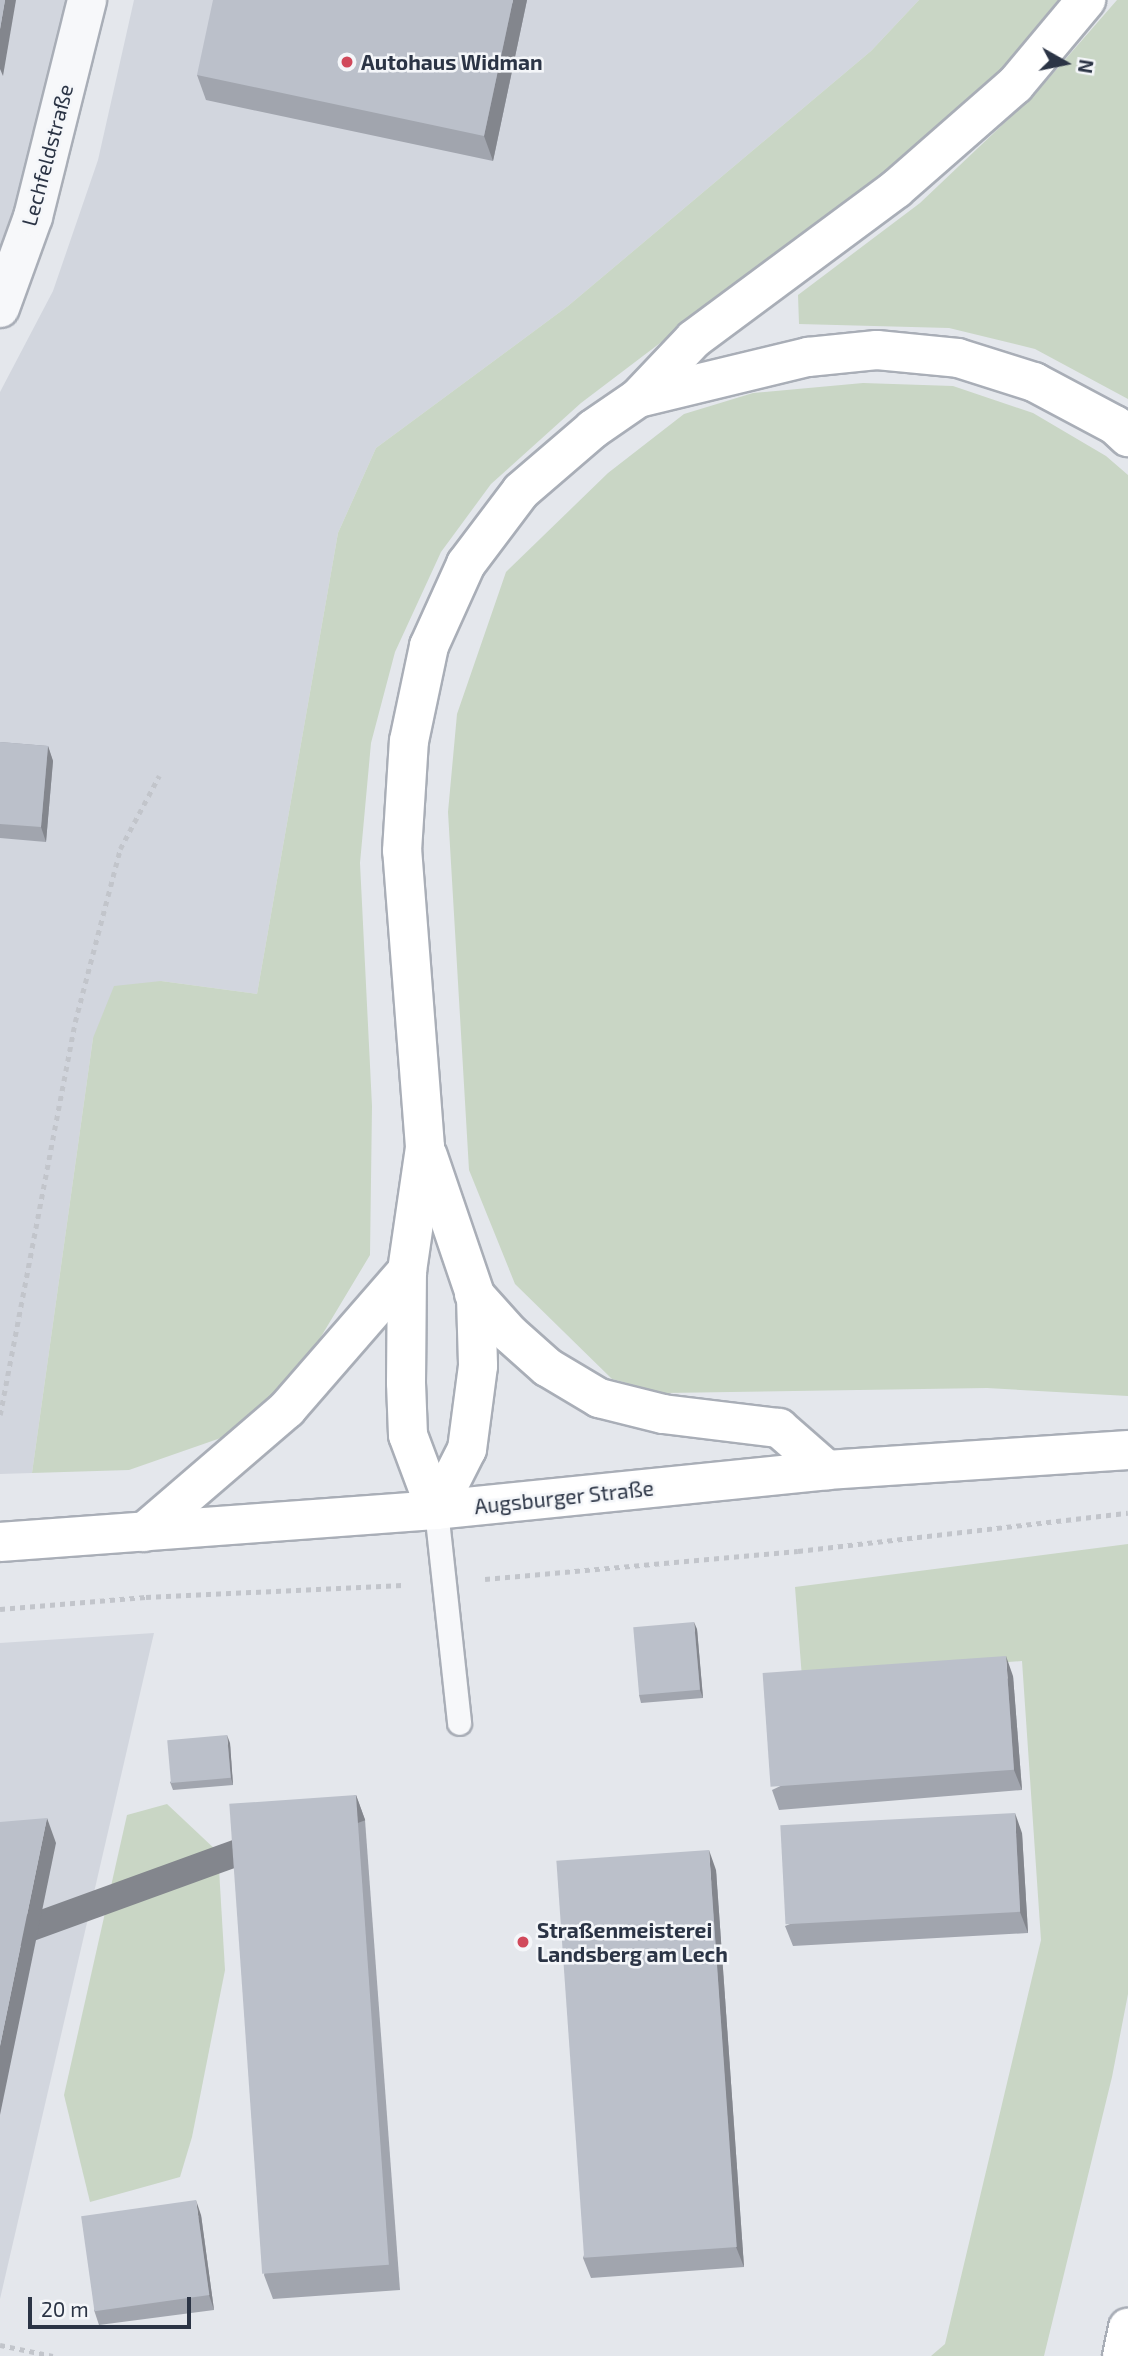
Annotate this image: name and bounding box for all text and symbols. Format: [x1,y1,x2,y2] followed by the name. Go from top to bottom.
[1030,28,1100,98] north arrow
[361,49,543,75] place label: Autohaus Widman
[339,54,355,70] marker: Autohaus Widman
[1074,58,1099,75] text: N
[16,81,78,229] street label: Lechfeldstraße
[473,1475,655,1519] street label: Augsburger Straße
[537,1917,728,1967] place label: Straßenmeisterei Landsberg am Lech
[515,1934,531,1950] marker: Straßenmeisterei Landsberg am Lech
[32,2282,194,2326] scale bar
[41,2296,89,2321] text: 20 m

